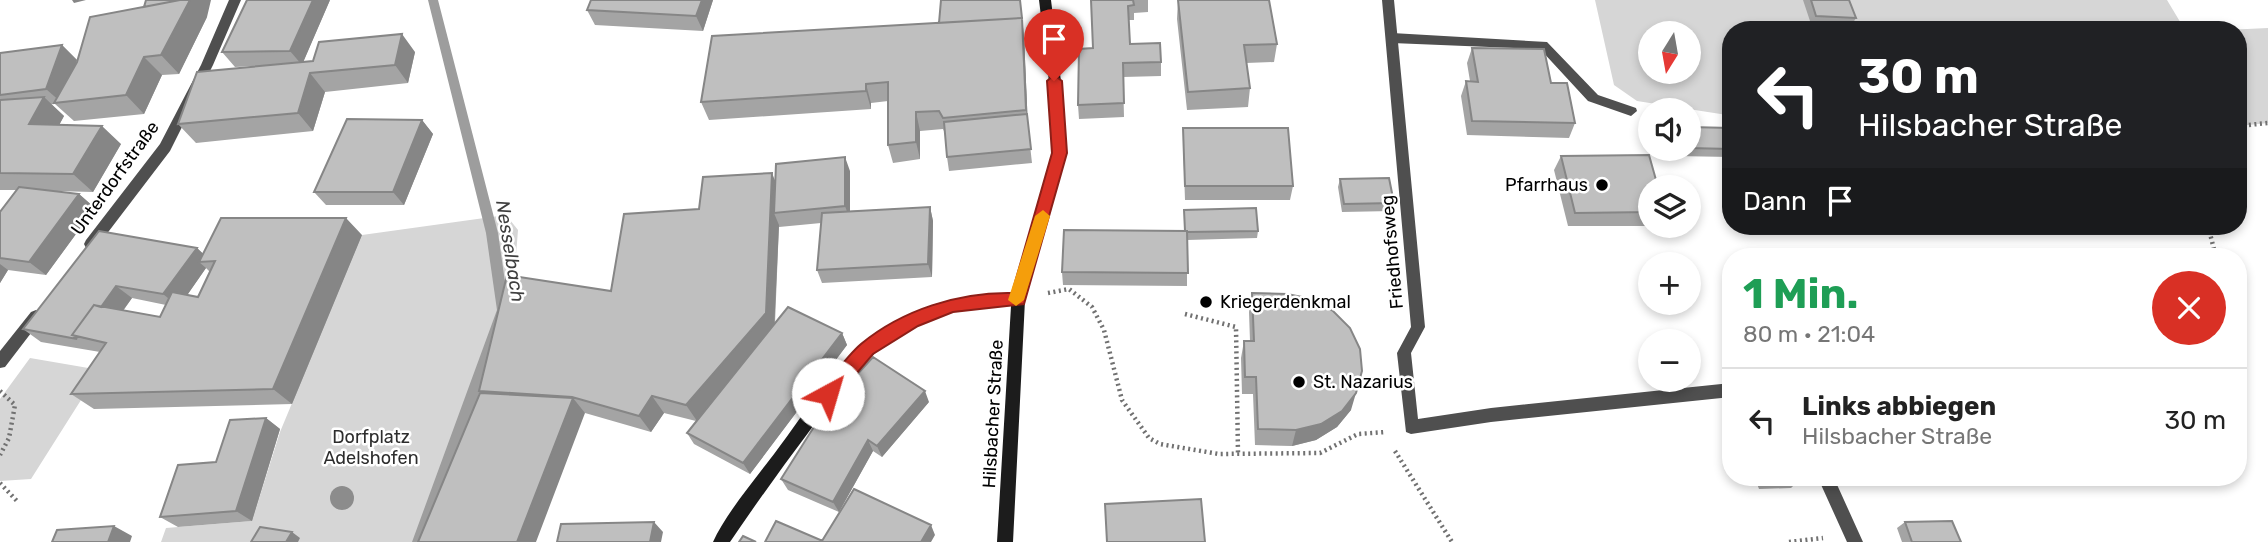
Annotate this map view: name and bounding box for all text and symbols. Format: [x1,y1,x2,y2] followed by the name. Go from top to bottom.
[1024,9,1084,81] pin
[1035,20,1073,58] icon: arrive
[1638,21,1701,84] north arrow
[1638,21,1701,392] map controls
[1858,47,1979,105] text: 30 m
[1743,49,1834,140] icon: left
[1638,98,1701,161] button: sound
[1858,106,2123,144] text: Hilsbacher Straße
[66,117,164,239] street label: Unterdorfstraße
[1505,174,1588,196] place label: Pfarrhaus
[1638,175,1701,238] button: layers
[1594,177,1610,193] marker: Pfarrhaus
[1821,182,1859,220] icon: arrive
[1743,186,1807,217] text: Dann
[1376,194,1408,310] street label: Friedhofsweg
[491,198,530,304] water label: Nesselbach
[1638,252,1701,315] button: +
[1743,269,1859,319] text: 1 Min.
[2152,271,2226,345] button: close
[1220,291,1351,313] place label: Kriegerdenkmal
[1198,294,1214,310] marker: Kriegerdenkmal
[1743,320,1875,348] text: 80 m · 21:04
[1638,329,1701,392] button: −
[978,339,1008,489] street label: Hilsbacher Straße
[791,357,865,431] position arrow
[1313,371,1413,393] place label: St. Nazarius
[1291,374,1307,390] marker: St. Nazarius
[1802,391,1996,422] text: Links abbiegen
[1743,402,1781,440] icon: left
[2164,405,2226,436] text: 30 m
[1802,422,1992,450] text: Hilsbacher Straße
[323,426,419,469] park label: Dorfplatz Adelshofen

